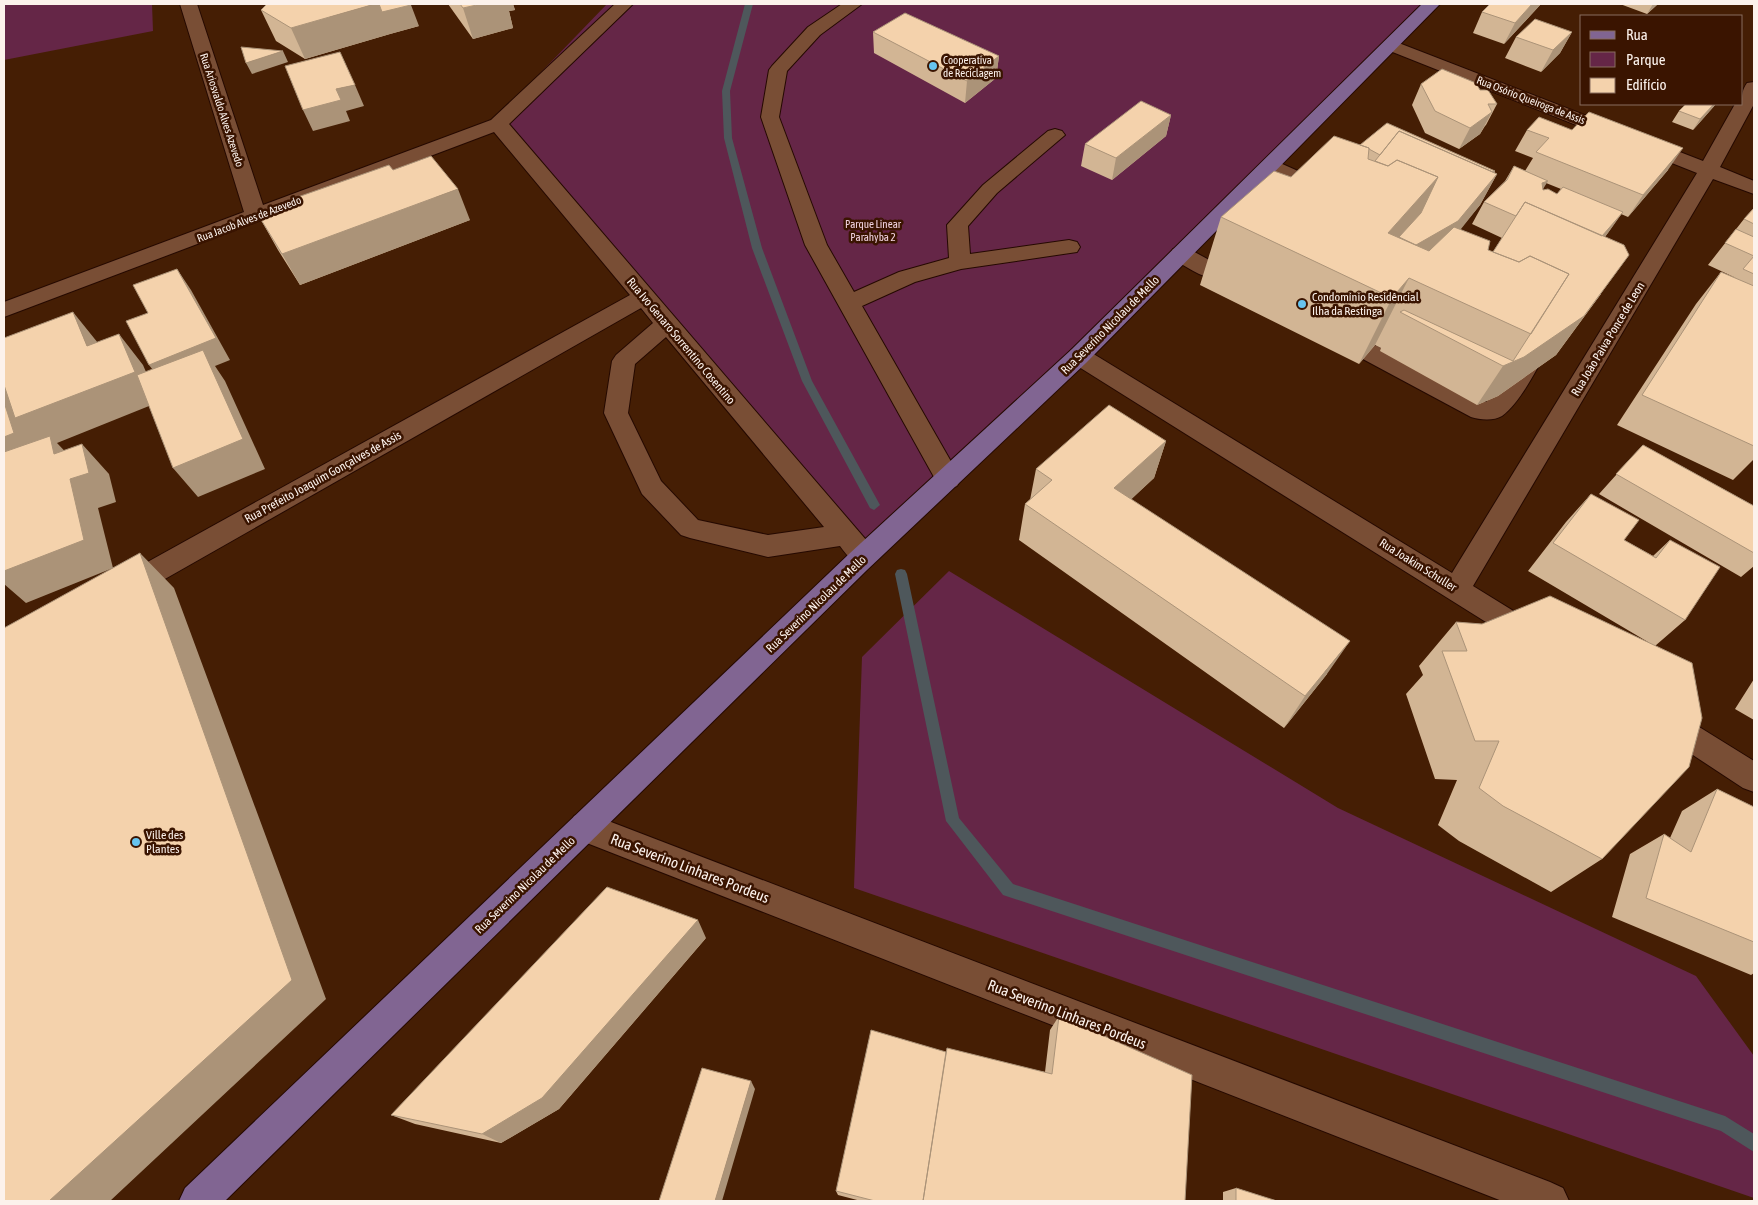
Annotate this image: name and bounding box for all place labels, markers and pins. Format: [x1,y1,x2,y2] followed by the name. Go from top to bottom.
[943,54,1001,79] place label: Cooperativa de Reciclagem
[927,60,939,72] marker: Cooperativa de Reciclagem
[1312,290,1420,318] place label: Condomínio Residêncial Ilha da Restinga
[1296,298,1308,310] marker: Condomínio Residêncial Ilha da Restinga
[146,828,183,856] place label: Ville des Plantes
[130,836,142,848] marker: Ville des Plantes

